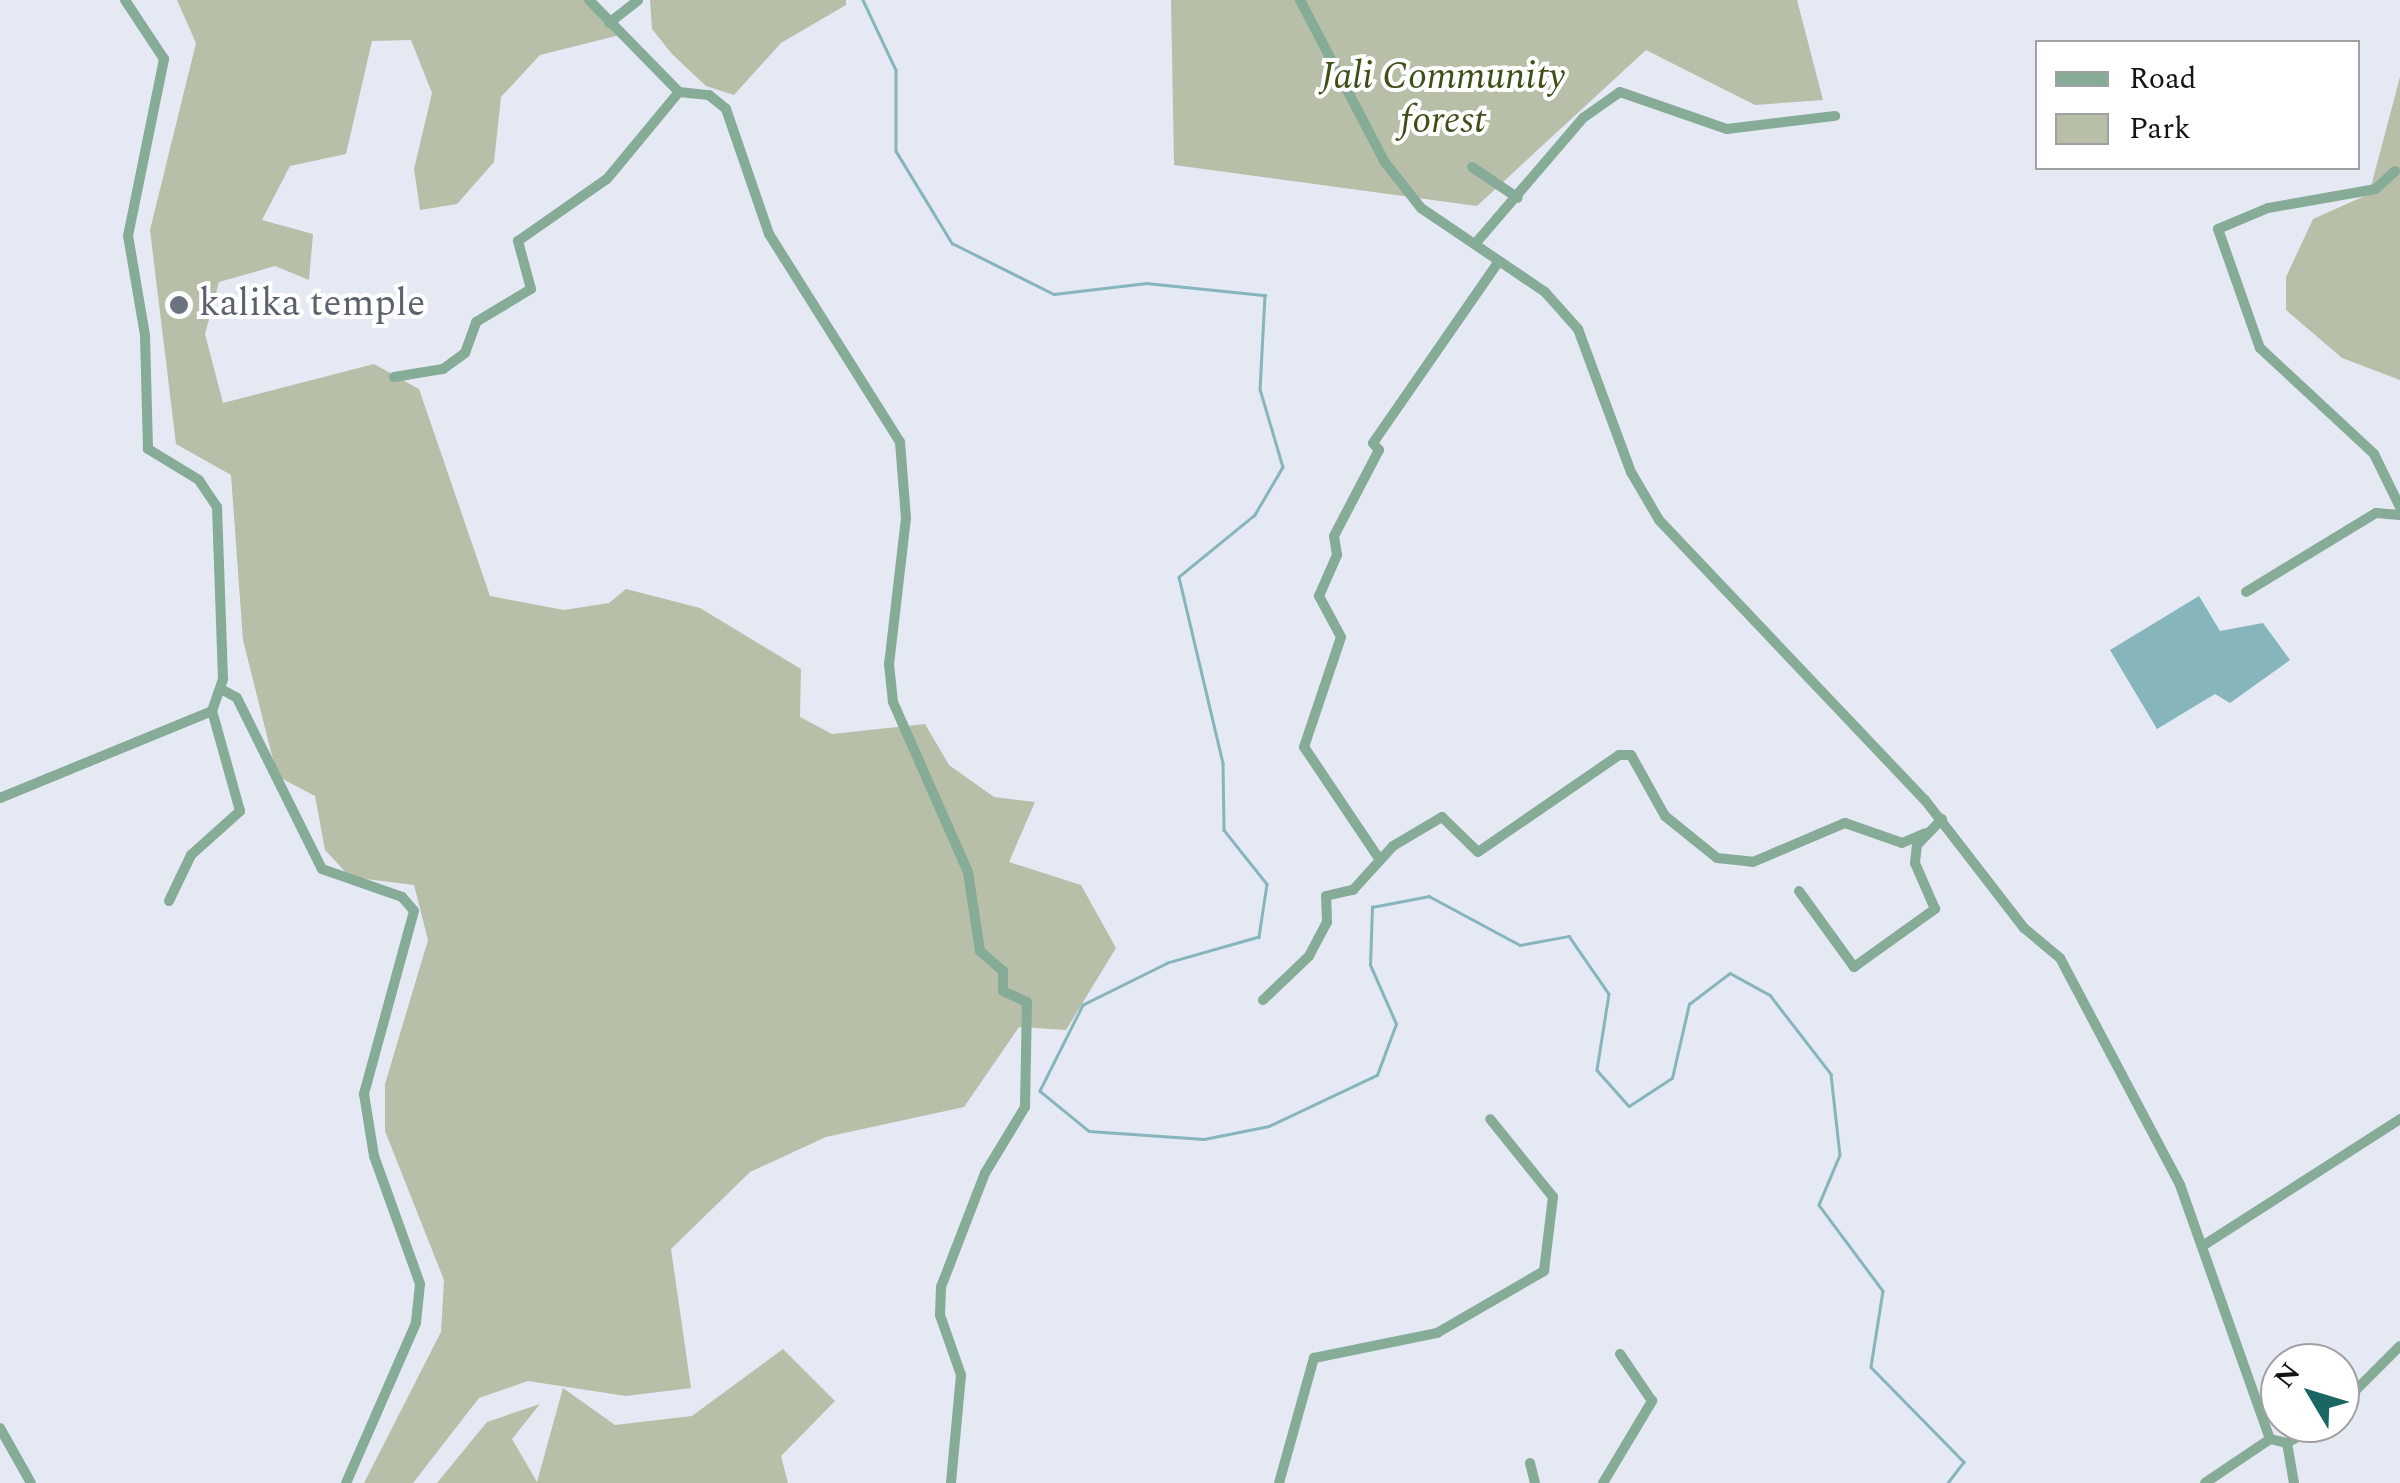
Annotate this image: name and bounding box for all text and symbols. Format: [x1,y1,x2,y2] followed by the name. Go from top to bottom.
[2035,40,2360,170] legend
[1321,55,1565,144] park label: Jali Community forest
[2129,56,2197,102] text: Road
[2129,106,2191,152] text: Park
[199,282,425,328] place label: kalika temple
[168,294,190,316] marker: kalika temple
[2260,1343,2360,1443] north arrow
[2264,1353,2312,1398] text: N

